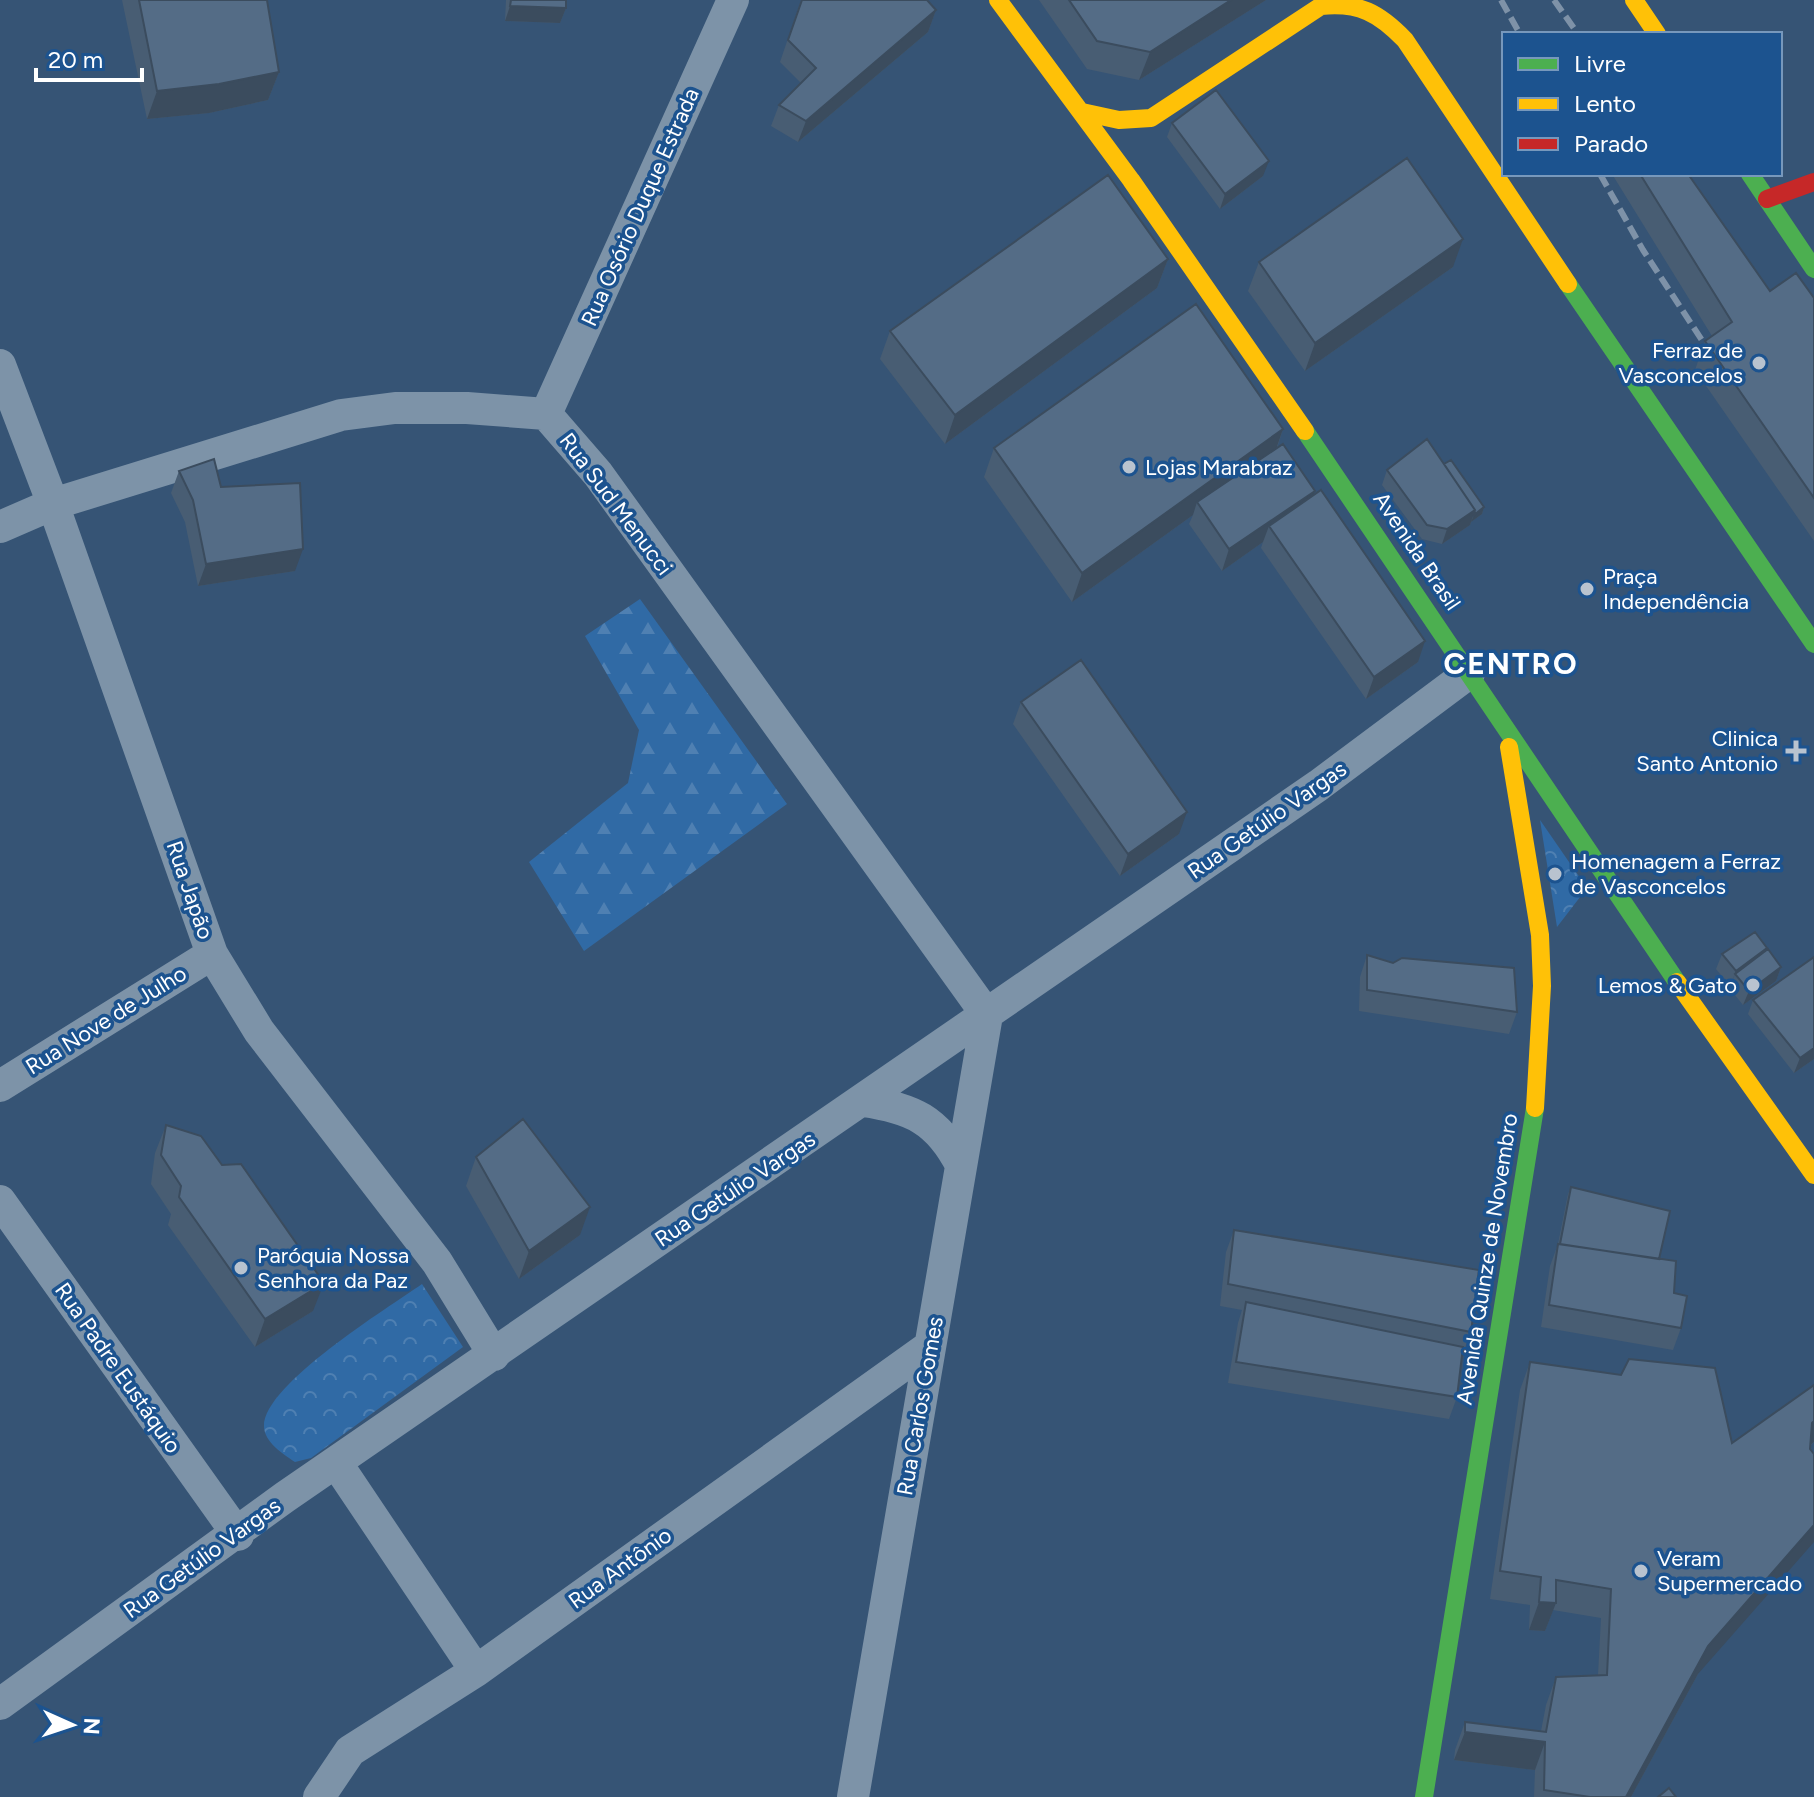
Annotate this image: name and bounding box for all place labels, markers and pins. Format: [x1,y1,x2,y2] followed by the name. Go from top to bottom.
[1618,337,1743,389] place label: Ferraz de Vasconcelos
[1750,354,1768,372] marker: Ferraz de Vasconcelos
[1145,454,1293,481] place label: Lojas Marabraz
[1120,458,1138,476] marker: Lojas Marabraz
[1603,563,1749,615] place label: Praça Independência
[1578,580,1596,598] marker: Praça Independência
[1636,725,1778,777] place label: Clinica Santo Antonio
[1785,740,1807,762] marker: Clinica Santo Antonio
[1571,848,1781,900] place label: Homenagem a Ferraz de Vasconcelos
[1546,865,1564,883] marker: Homenagem a Ferraz de Vasconcelos
[1598,972,1737,999] place label: Lemos & Gato
[1744,976,1762,994] marker: Lemos & Gato
[257,1242,409,1294] place label: Paróquia Nossa Senhora da Paz
[232,1259,250,1277] marker: Paróquia Nossa Senhora da Paz
[1657,1545,1802,1597] place label: Veram Supermercado
[1632,1562,1650,1580] marker: Veram Supermercado

